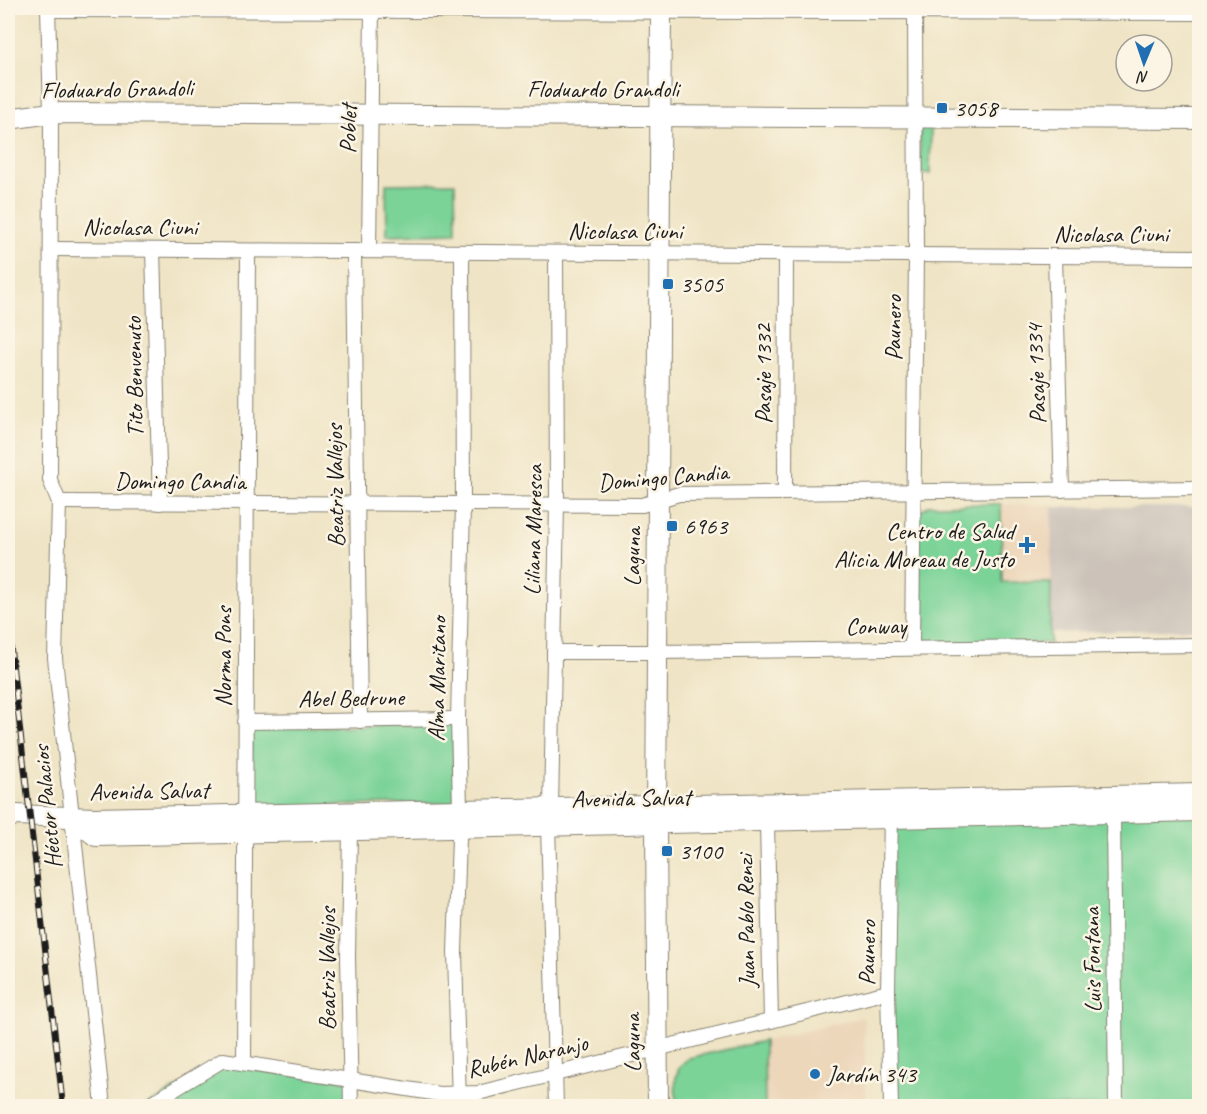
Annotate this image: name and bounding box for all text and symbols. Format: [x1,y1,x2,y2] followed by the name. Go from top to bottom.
[1114,33,1174,93] north arrow
[1135,67,1149,87] text: N
[41,73,196,105] street label: Floduardo Grandoli
[527,74,681,104] street label: Floduardo Grandoli
[954,93,999,123] place label: 3058
[333,101,363,154] street label: Poblet
[935,101,949,115] marker: 3058
[83,212,200,242] street label: Nicolasa Ciuni
[568,216,685,246] street label: Nicolasa Ciuni
[1054,219,1171,249] street label: Nicolasa Ciuni
[680,269,724,299] place label: 3505
[661,277,675,291] marker: 3505
[878,294,908,361] street label: Paunero
[118,315,150,437] street label: Tito Benvenuto
[1019,321,1053,425] street label: Pasaje 1334
[748,322,778,424] street label: Pasaje 1332
[319,422,351,548] street label: Beatriz Vallejos
[597,456,731,498] street label: Domingo Candia
[517,463,549,596] street label: Liliana Maresca
[115,466,247,496] street label: Domingo Candia
[684,511,729,541] place label: 6963
[834,516,1018,574] place label: Centro de Salud Alicia Moreau de Justo
[665,519,679,533] marker: 6963
[617,525,647,586] street label: Laguna
[1018,536,1036,554] marker: Centro de Salud Alicia Moreau de Justo
[208,604,238,707] street label: Norma Pons
[845,610,908,642] street label: Conway
[421,614,453,742] street label: Alma Maritano
[298,682,406,714] street label: Abel Bedrune
[25,742,68,870] street label: Héctor Palacios
[89,775,212,807] street label: Avenida Salvat
[571,782,694,814] street label: Avenida Salvat
[679,836,724,866] place label: 3100
[660,844,674,858] marker: 3100
[730,851,762,989] street label: Juan Pablo Renzi
[312,905,342,1030] street label: Beatriz Vallejos
[1076,906,1108,1013] street label: Luis Fontana
[851,919,883,986] street label: Paunero
[616,1011,648,1073] street label: Laguna
[464,1027,592,1084] street label: Rubén Naranjo
[826,1059,918,1089] place label: Jardín 343
[808,1067,822,1081] marker: Jardín 343

